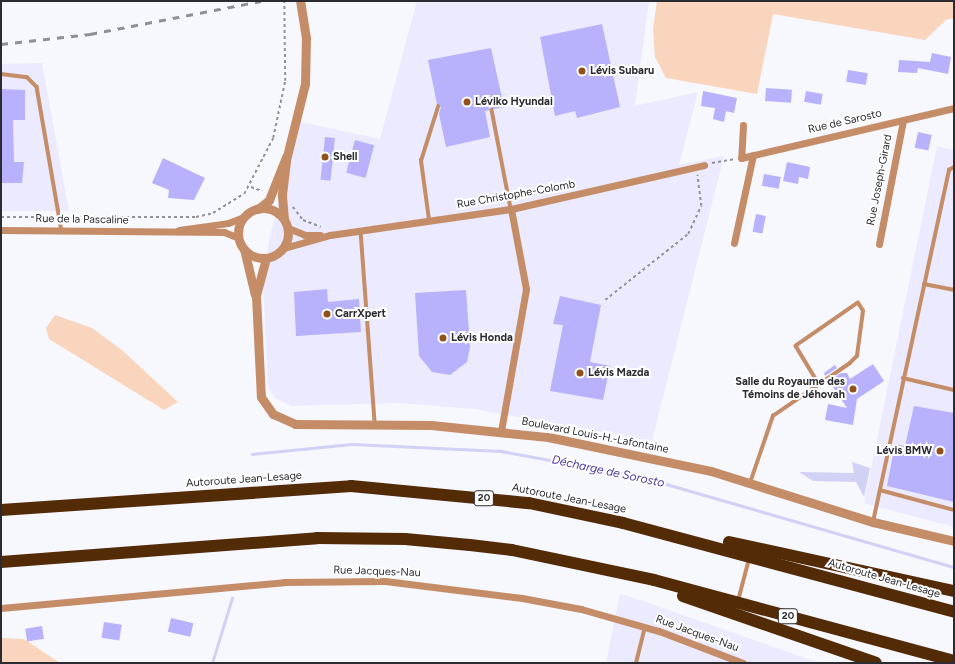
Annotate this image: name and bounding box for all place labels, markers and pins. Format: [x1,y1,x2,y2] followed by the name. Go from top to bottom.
[590,64,654,78] place label: Lévis Subaru
[577,66,587,76] marker: Lévis Subaru
[475,95,553,109] place label: Léviko Hyundai
[462,97,472,107] marker: Léviko Hyundai
[333,150,357,164] place label: Shell
[320,152,330,162] marker: Shell
[335,307,386,321] place label: CarrXpert
[322,309,332,319] marker: CarrXpert
[451,331,513,345] place label: Lévis Honda
[438,333,448,343] marker: Lévis Honda
[588,366,649,380] place label: Lévis Mazda
[575,368,585,378] marker: Lévis Mazda
[735,376,845,402] place label: Salle du Royaume des Témoins de Jéhovah
[848,384,858,394] marker: Salle du Royaume des Témoins de Jéhovah
[876,444,932,458] place label: Lévis BMW
[935,446,945,456] marker: Lévis BMW

